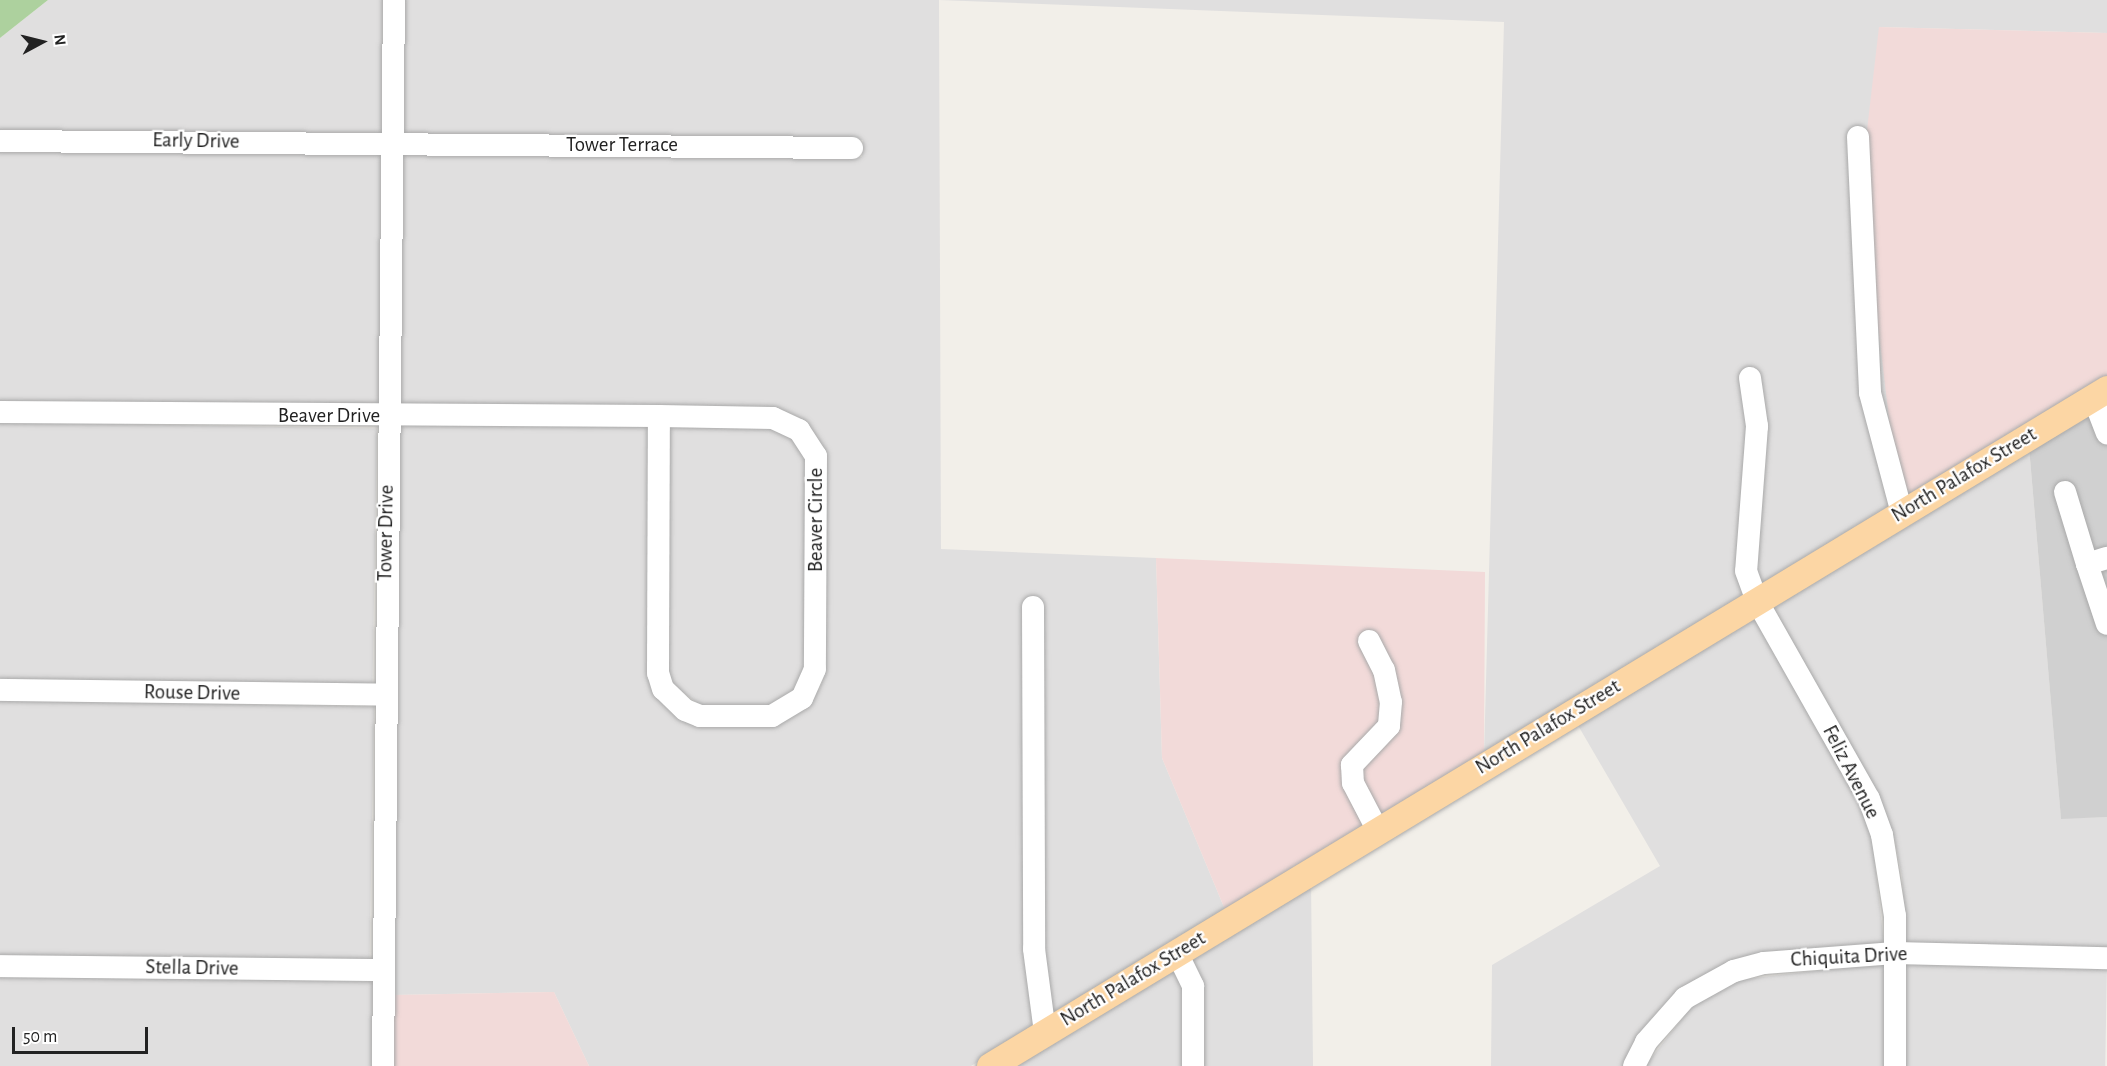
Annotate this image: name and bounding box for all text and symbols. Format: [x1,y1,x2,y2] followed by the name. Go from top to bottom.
[12,12,72,72] north arrow
[51,33,68,46] text: N
[152,128,240,154] street label: Early Drive
[566,132,678,158] street label: Tower Terrace
[278,403,380,429] street label: Beaver Drive
[1887,422,2041,528] street label: North Palafox Street
[803,468,829,572] street label: Beaver Circle
[373,485,399,581] street label: Tower Drive
[1471,674,1625,780] street label: North Palafox Street
[144,680,240,706] street label: Rouse Drive
[1817,721,1885,823] street label: Feliz Avenue
[1056,926,1210,1032] street label: North Palafox Street
[1790,941,1908,973] street label: Chiquita Drive
[145,955,239,981] street label: Stella Drive
[15,1015,152,1053] scale bar
[23,1028,57,1046] text: 50 m

